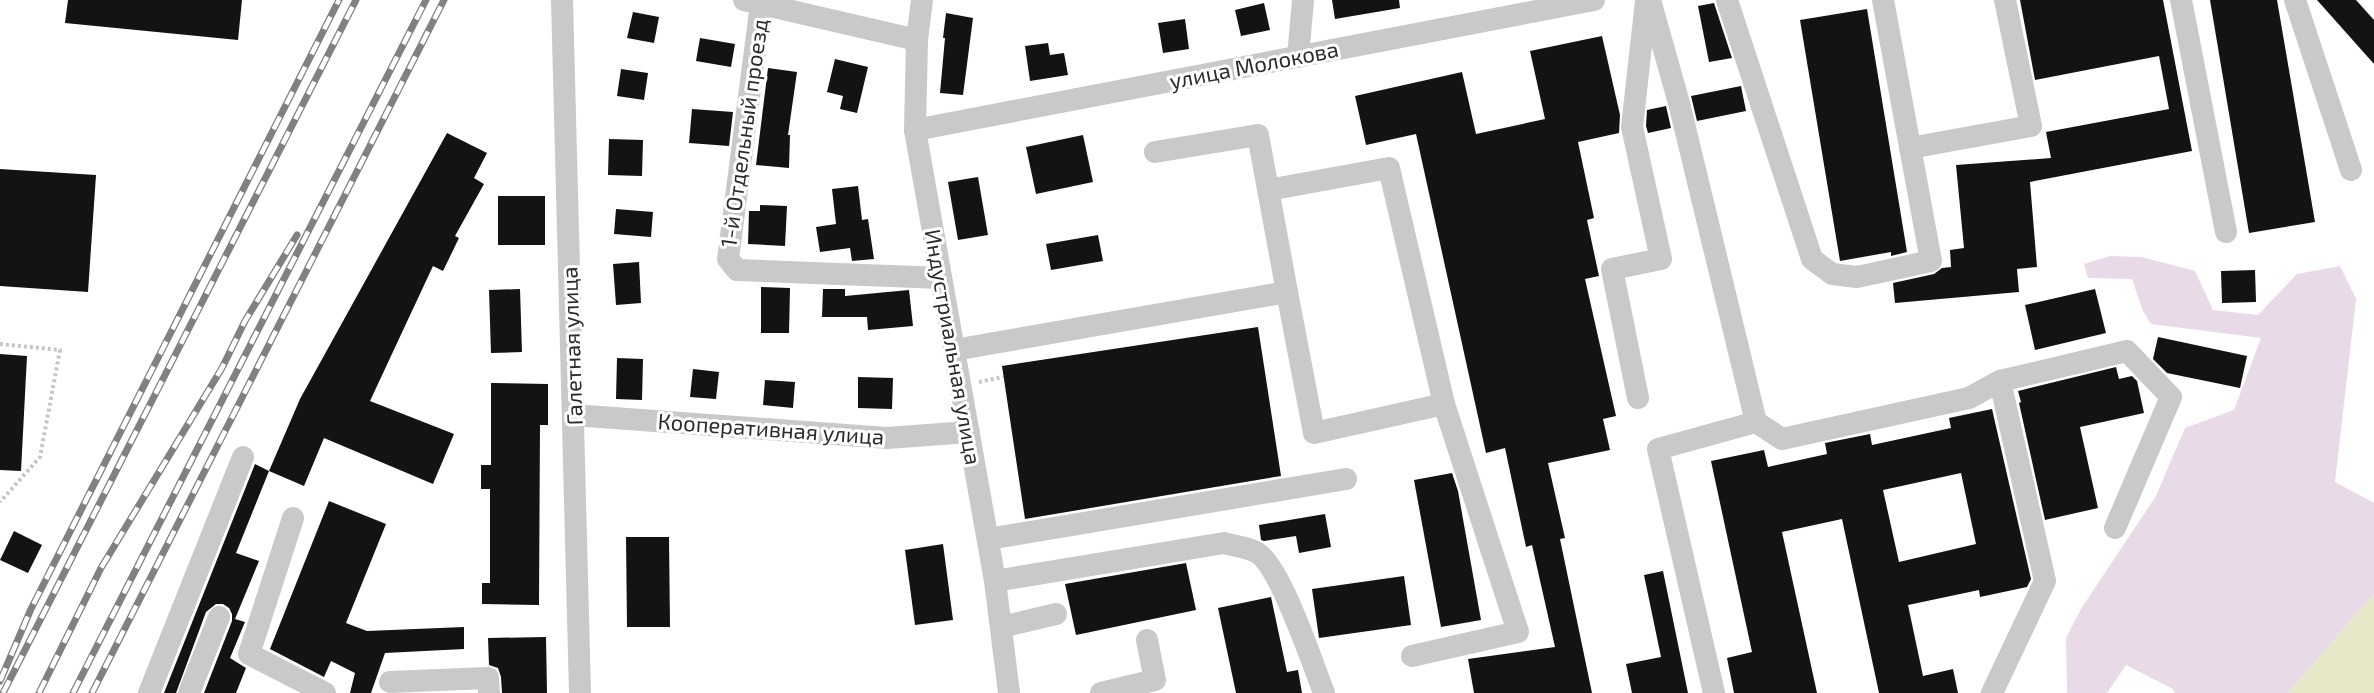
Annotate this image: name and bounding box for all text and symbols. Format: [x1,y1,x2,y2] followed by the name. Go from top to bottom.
[714,17,772,249] street label: 1-й Отдельный проезд
[1167,35,1341,94] street label: улица Молокова
[919,227,988,467] street label: Индустриальная улица
[555,266,588,426] street label: Галетная улица
[657,407,885,450] street label: Кооперативная улица

